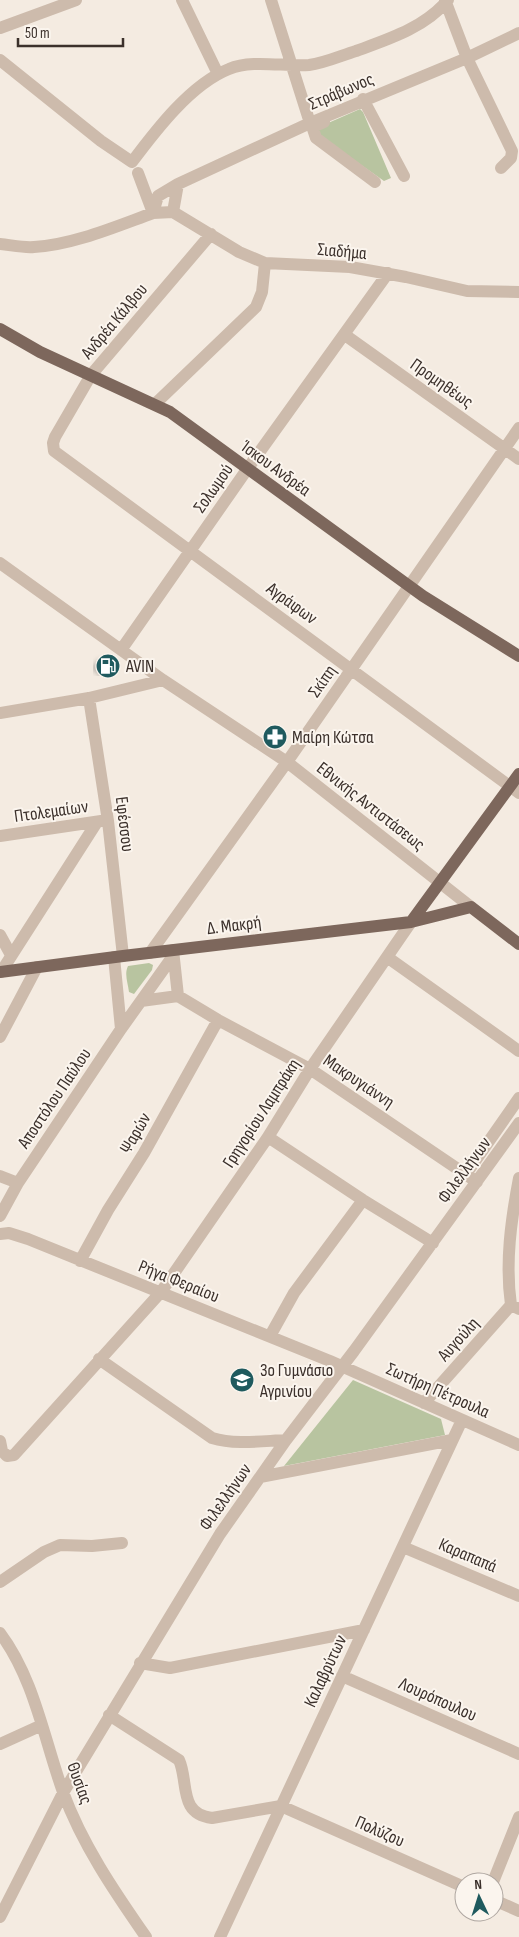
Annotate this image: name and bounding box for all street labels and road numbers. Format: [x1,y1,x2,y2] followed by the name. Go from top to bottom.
[306,68,377,115] street label: Στράβωνος
[316,239,368,264] street label: Σιαδήμα
[76,279,152,364] street label: Ανδρέα Κάλβου
[406,354,477,413] street label: Προμηθέως
[236,436,315,501] street label: Ίσκου Ανδρέα
[189,460,238,517] street label: Σολωμού
[262,577,321,629] street label: Αγράφων
[304,661,341,701] street label: Σκίπη
[312,758,429,855] street label: Εθνικής Αντιστάσεως
[111,795,138,853] street label: Εφέσσου
[13,796,89,827] street label: Πτολεμαίων
[206,912,262,939] street label: Δ. Μακρή
[13,1044,96,1153] street label: Αποστόλου Παύλου
[319,1050,398,1113] street label: Μακρυγιάννη
[218,1055,304,1172] street label: Γρηγορίου Λαμπράκη
[115,1109,155,1157] street label: Ψαρών
[433,1133,495,1207] street label: Φιλελλήνων
[135,1256,222,1307] street label: Ρήγα Φεραίου
[433,1313,483,1366] street label: Αυγούλη
[383,1358,493,1423] street label: Σωτήρη Πέτρουλα
[195,1460,256,1535] street label: Φιλελλήνων
[436,1534,500,1577] street label: Καραπαπά
[300,1632,351,1711] street label: Καλαβρύτων
[395,1673,480,1726] street label: Λουρόπουλου
[62,1759,97,1807] street label: Θυσίας
[352,1811,408,1852] street label: Πολύζου

